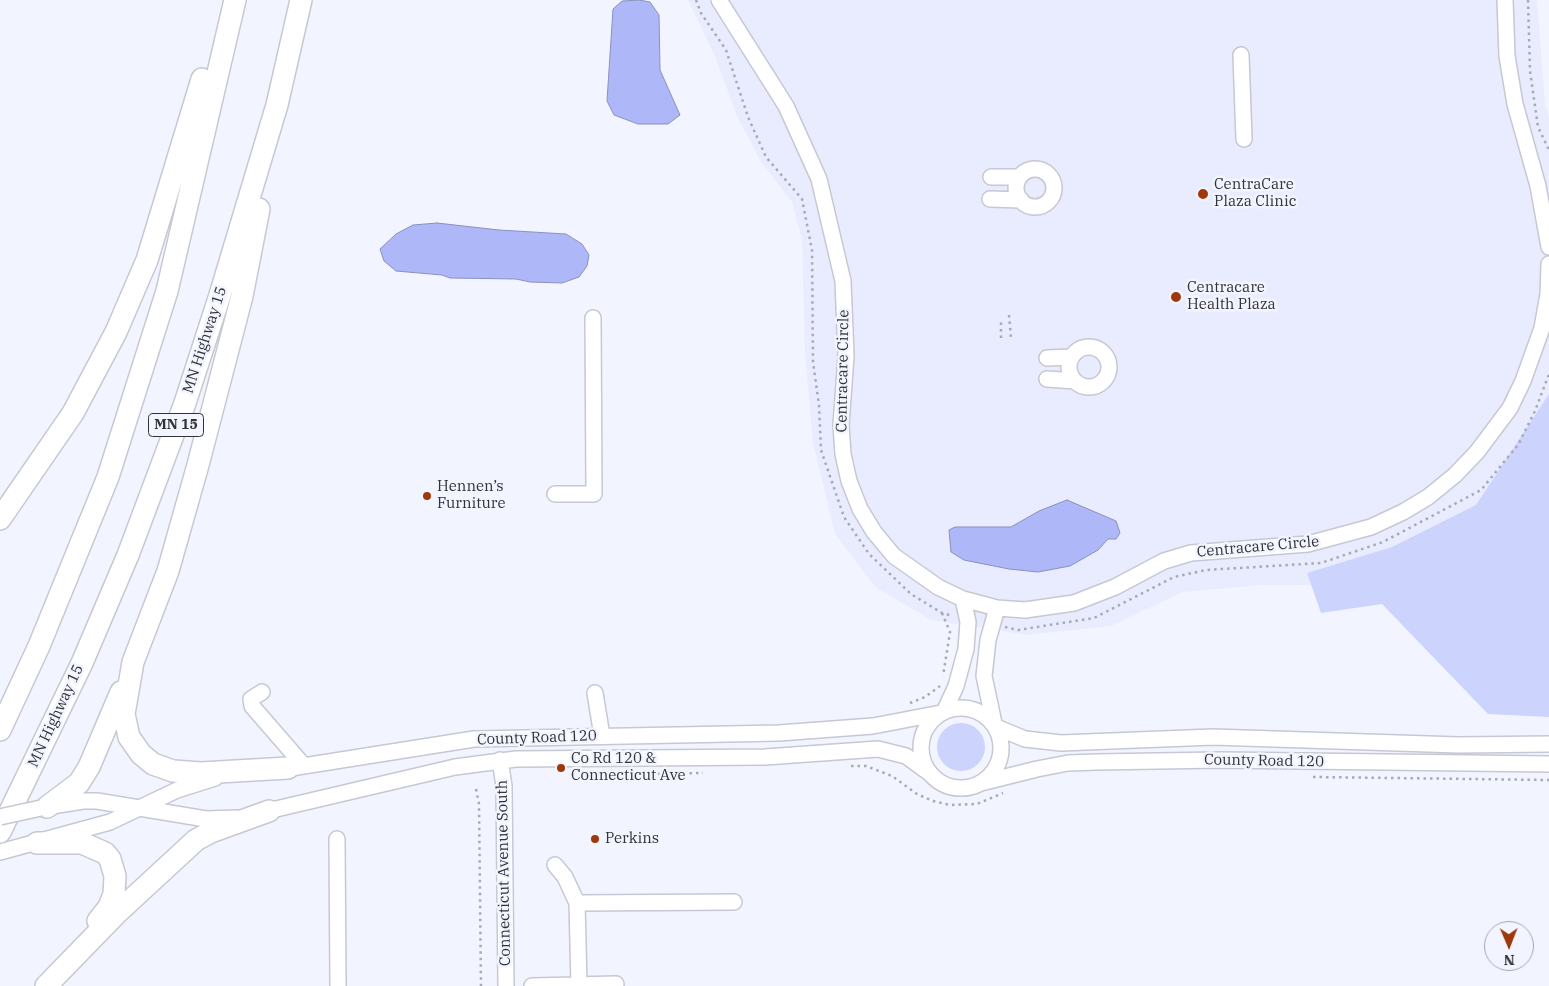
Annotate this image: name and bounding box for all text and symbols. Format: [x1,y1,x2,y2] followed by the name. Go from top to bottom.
[1214,176,1296,211] place label: CentraCare Plaza Clinic
[1196,187,1210,201] marker: CentraCare Plaza Clinic
[1187,279,1276,314] place label: Centracare Health Plaza
[179,284,231,396] street label: MN Highway 15
[1169,290,1183,304] marker: Centracare Health Plaza
[833,309,853,433] street label: Centracare Circle
[148,414,204,436] road number: MN 15
[437,478,506,513] place label: Hennen’s Furniture
[421,490,433,502] marker: Hennen’s Furniture
[1196,533,1320,561] street label: Centracare Circle
[24,662,88,770] street label: MN Highway 15
[477,727,597,749] street label: County Road 120
[571,750,686,785] place label: Co Rd 120 & Connecticut Ave
[1204,751,1324,771] street label: County Road 120
[555,762,567,774] marker: Co Rd 120 & Connecticut Ave
[493,780,515,966] street label: Connecticut Avenue South
[605,830,659,848] place label: Perkins
[589,833,601,845] marker: Perkins
[1484,921,1534,971] north arrow
[1504,951,1515,969] text: N

